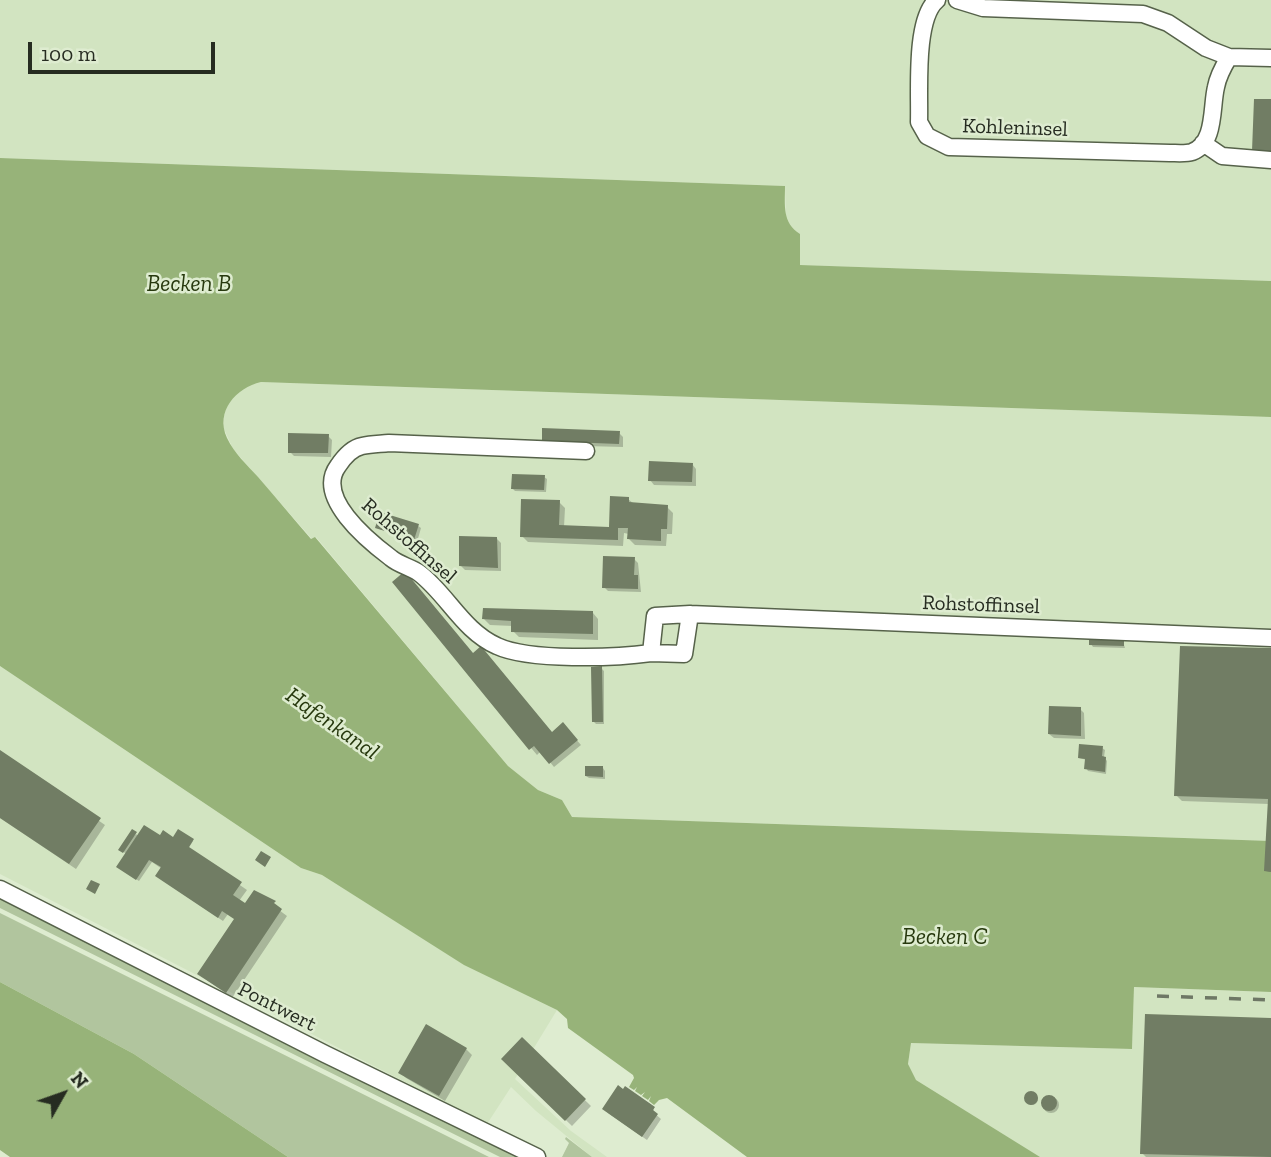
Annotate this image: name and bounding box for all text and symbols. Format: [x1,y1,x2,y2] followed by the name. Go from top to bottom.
[32,28,219,72] scale bar
[41,41,96,66] text: 100 m
[962,114,1068,142] street label: Kohleninsel
[147,270,231,298] water label: Becken B
[356,493,462,589] street label: Rohstoffinsel
[922,590,1040,620] street label: Rohstoffinsel
[280,682,384,766] water label: Hafenkanal
[902,923,988,951] water label: Becken C
[234,977,320,1037] street label: Pontwert
[28,1059,98,1129] north arrow
[66,1067,93,1093] text: N

